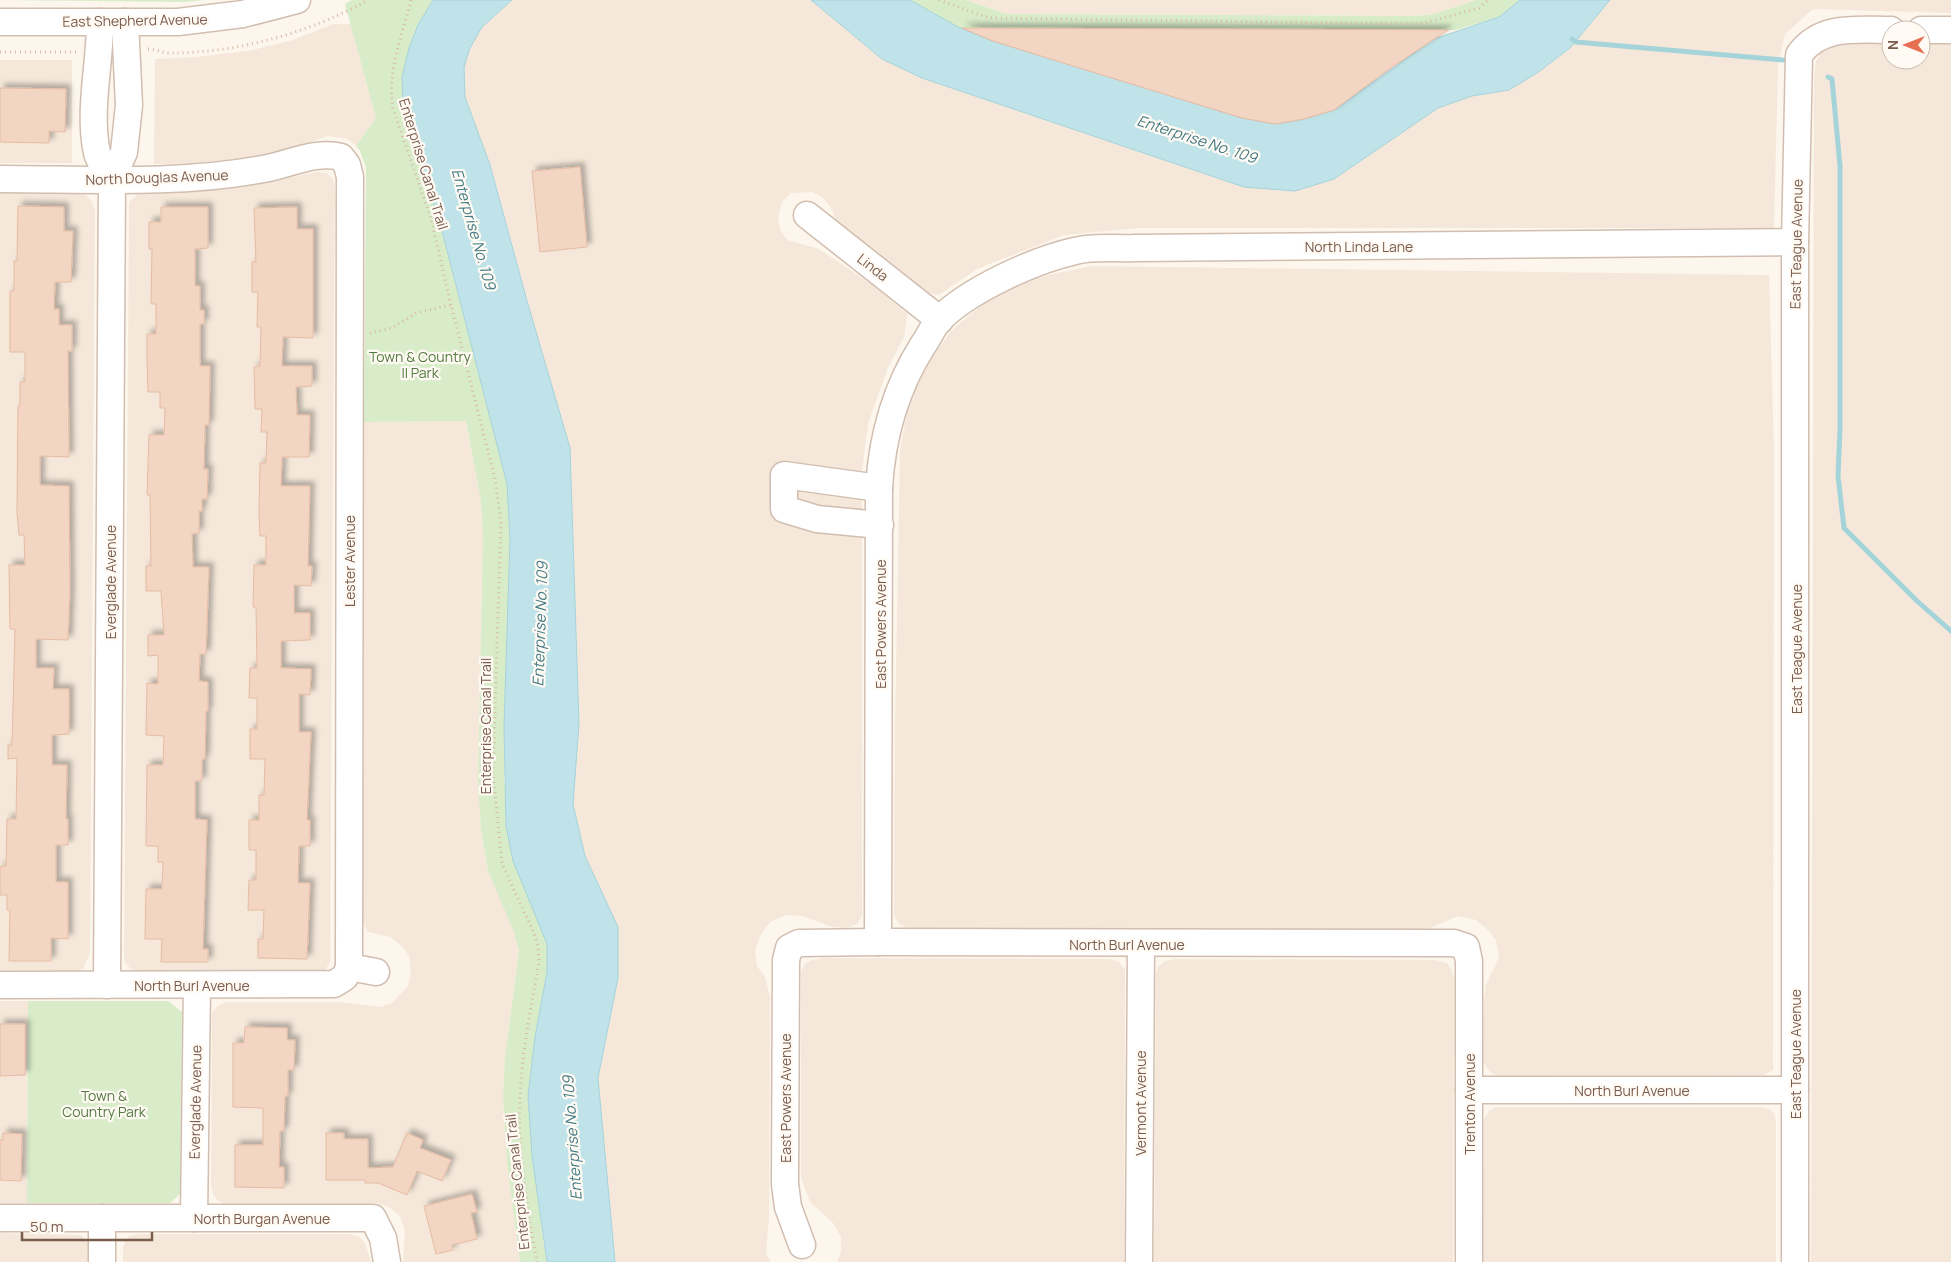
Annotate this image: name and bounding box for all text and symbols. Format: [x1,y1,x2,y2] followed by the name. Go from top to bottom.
[62,9,208,31] street label: East Shepherd Avenue
[1881,20,1931,70] north arrow
[1883,40,1902,50] text: N
[395,96,453,232] street label: Enterprise Canal Trail
[1134,110,1261,169] water label: Enterprise No. 109
[85,165,229,189] street label: North Douglas Avenue
[447,166,502,293] water label: Enterprise No. 109
[1785,179,1807,309] street label: East Teague Avenue
[1305,237,1413,256] street label: North Linda Lane
[853,249,893,285] street label: Linda
[369,347,472,382] park label: Town & Country II Park
[340,515,359,607] street label: Lester Avenue
[101,525,120,639] street label: Everglade Avenue
[871,559,890,689] street label: East Powers Avenue
[527,560,553,687] water label: Enterprise No. 109
[1787,584,1806,714] street label: East Teague Avenue
[476,658,495,794] street label: Enterprise Canal Trail
[1069,935,1185,954] street label: North Burl Avenue
[134,976,250,995] street label: North Burl Avenue
[1786,989,1805,1119] street label: East Teague Avenue
[776,1033,795,1163] street label: East Powers Avenue
[185,1045,205,1159] street label: Everglade Avenue
[1131,1050,1150,1156] street label: Vermont Avenue
[1460,1053,1479,1155] street label: Trenton Avenue
[557,1073,587,1201] water label: Enterprise No. 109
[1574,1081,1690,1100] street label: North Burl Avenue
[62,1086,147,1121] park label: Town & Country Park
[500,1113,534,1251] street label: Enterprise Canal Trail
[194,1209,330,1228] street label: North Burgan Avenue
[22,1210,152,1242] scale bar
[30,1216,64,1237] text: 50 m

